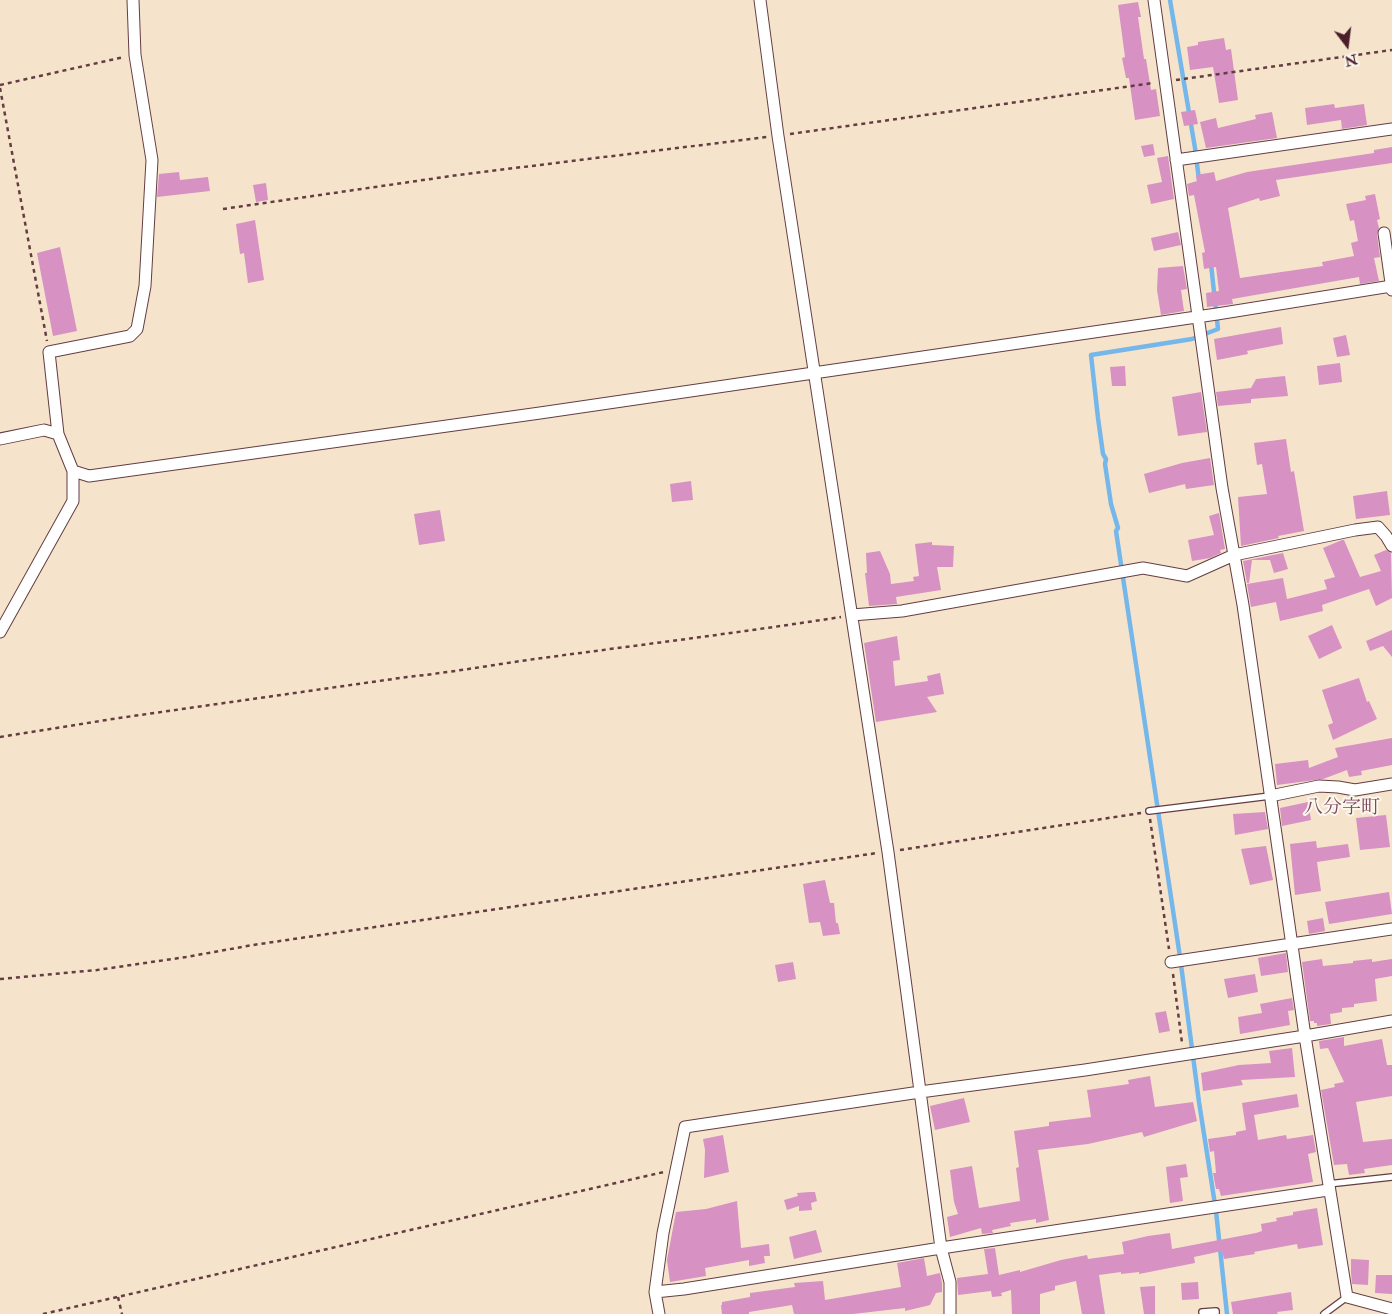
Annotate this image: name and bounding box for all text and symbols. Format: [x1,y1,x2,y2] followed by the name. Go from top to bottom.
[1322,20,1372,70] north arrow
[1343,50,1359,70] text: N
[1304,798,1380,820] district label: 八分字町

